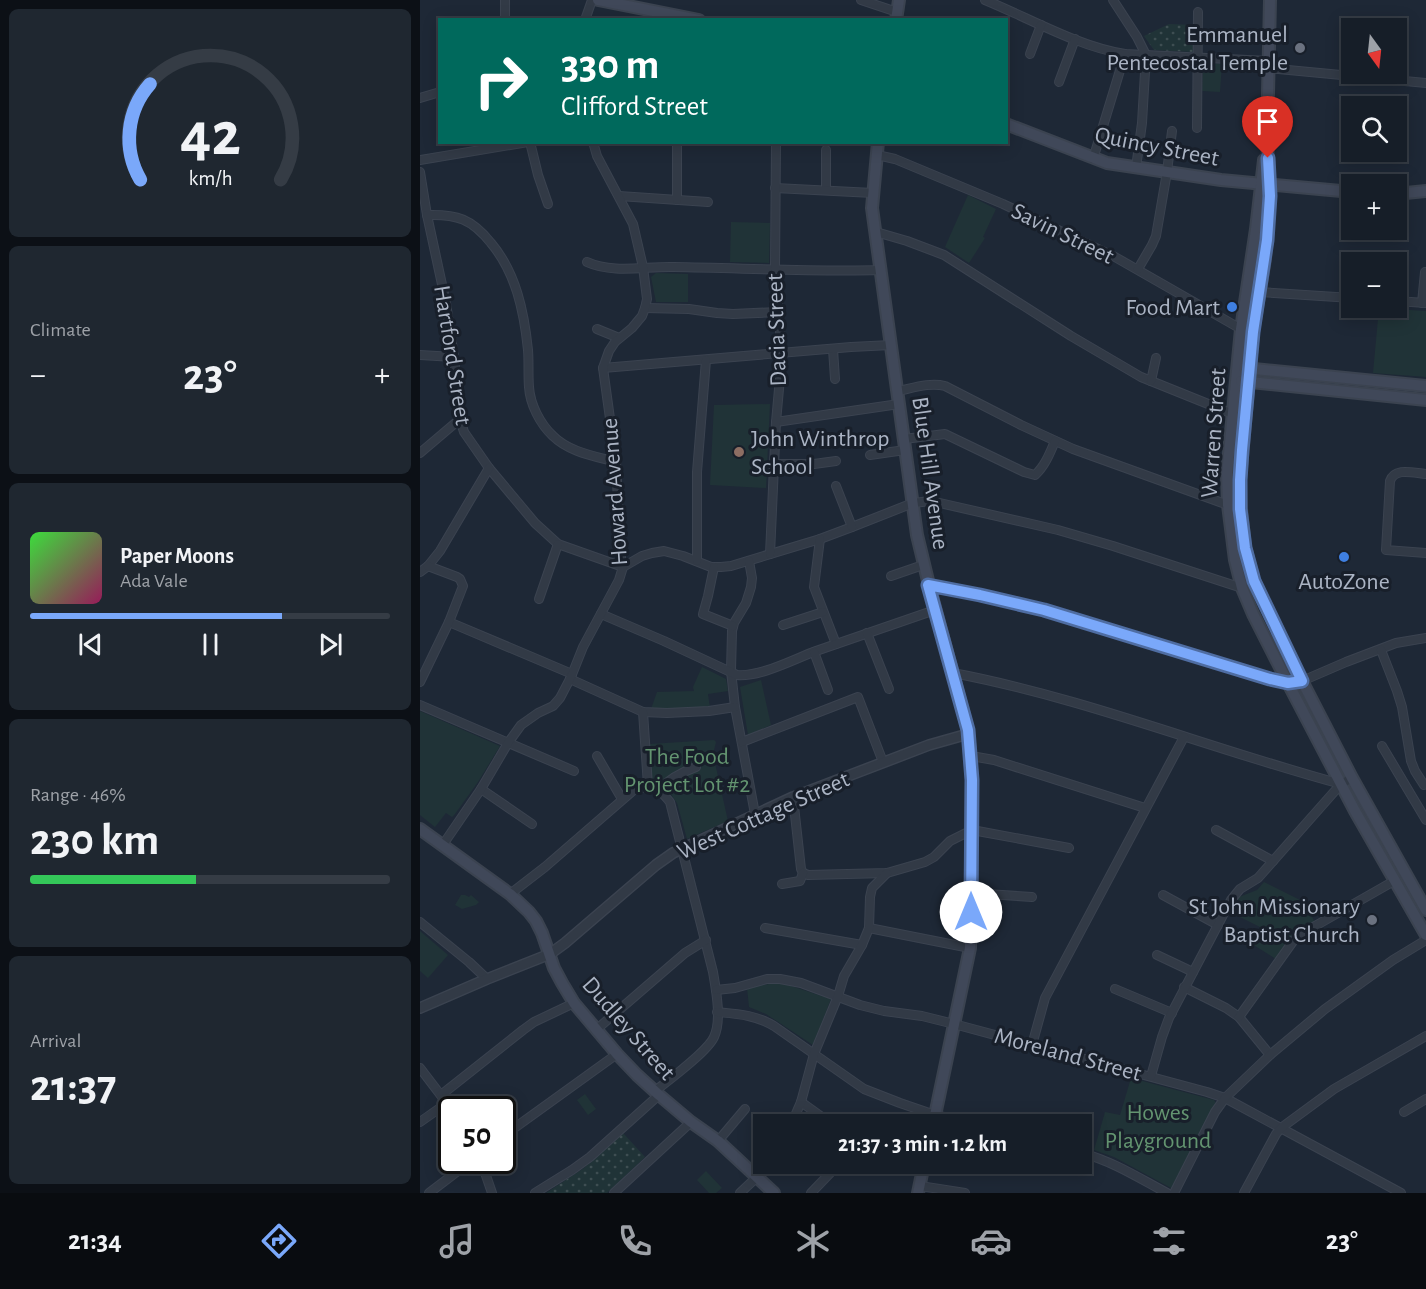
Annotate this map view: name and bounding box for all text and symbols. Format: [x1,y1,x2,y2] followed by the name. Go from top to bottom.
[1341,18,1407,84] north arrow
[1341,18,1407,318] map controls
[1107,23,1288,75] place label: Emmanuel Pentecostal Temple
[1293,41,1307,55] marker: Emmanuel Pentecostal Temple
[462,42,540,120] icon: right
[561,44,659,86] text: 330 m
[561,93,708,120] text: Clifford Street
[1242,96,1293,158] pin
[1341,96,1407,162] button: search
[180,104,240,166] text: 42
[1251,105,1284,138] icon: arrive
[1093,123,1221,171] street label: Quincy Street
[188,168,232,189] text: km/h
[1341,174,1407,240] button: +
[1008,199,1118,269] street label: Savin Street
[1341,252,1407,318] button: −
[763,273,791,387] street label: Dacia Street
[429,284,475,427] street label: Hartford Street
[1126,296,1220,320] place label: Food Mart
[1225,300,1239,314] marker: Food Mart
[30,320,91,340] text: Climate
[183,353,237,398] text: 23°
[30,359,46,392] text: −
[374,359,390,392] text: +
[1197,367,1231,499] street label: Warren Street
[907,395,953,551] street label: Blue Hill Avenue
[598,417,632,567] street label: Howard Avenue
[751,427,890,479] place label: John Winthrop School
[732,445,746,459] marker: John Winthrop School
[120,545,234,567] text: Paper Moons
[1337,550,1351,564] marker: AutoZone
[1298,570,1390,594] place label: AutoZone
[120,571,188,591] text: Ada Vale
[74,628,107,661] icon: previous
[194,628,227,661] icon: pause
[314,628,347,661] icon: next
[624,745,750,797] park label: The Food Project Lot #2
[674,767,853,865] street label: West Cottage Street
[30,785,126,805] text: Range · 46%
[30,818,159,863] text: 230 km
[939,880,1003,944] position arrow
[1188,895,1360,947] place label: St John Missionary Baptist Church
[1365,913,1379,927] marker: St John Missionary Baptist Church
[577,973,679,1085] street label: Dudley Street
[992,1024,1144,1086] street label: Moreland Street
[30,1031,81,1051] text: Arrival
[30,1064,117,1109] text: 21:37
[438,1096,516,1174] speed limit sign: 50
[1105,1101,1211,1153] park label: Howes Playground
[838,1133,1007,1155] text: 21:37 · 3 min · 1.2 km
[258,1220,300,1262] icon: directions
[436,1220,478,1262] icon: music
[614,1220,656,1262] icon: phone
[792,1220,834,1262] icon: climate
[970,1220,1012,1262] icon: car
[1148,1220,1190,1262] icon: filters
[68,1227,122,1254] text: 21:34
[1326,1227,1358,1254] text: 23°

